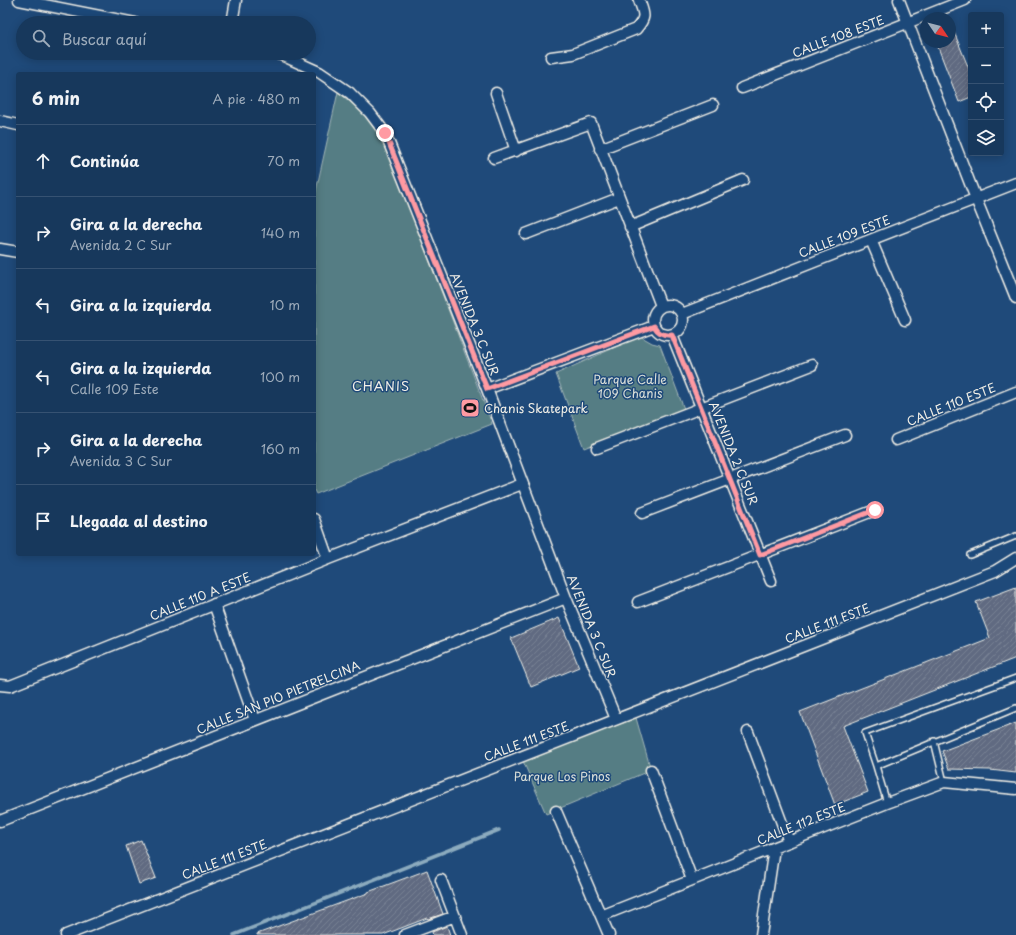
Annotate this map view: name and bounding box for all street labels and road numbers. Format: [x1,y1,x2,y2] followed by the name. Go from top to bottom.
[789,10,887,62] street label: CALLE 108 ESTE
[796,210,892,262] street label: CALLE 109 ESTE
[446,270,504,378] street label: AVENIDA 3 C SUR
[904,378,998,430] street label: CALLE 110 ESTE
[705,398,763,508] street label: AVENIDA 2 C SUR
[147,567,254,625] street label: CALLE 110 A ESTE
[563,572,621,680] street label: AVENIDA 3 C SUR
[782,599,872,647] street label: CALLE 111 ESTE
[193,656,363,738] street label: CALLE SAN PIO PIETRELCINA
[481,717,571,765] street label: CALLE 111 ESTE
[754,797,848,849] street label: CALLE 112 ESTE
[179,835,269,883] street label: CALLE 111 ESTE

